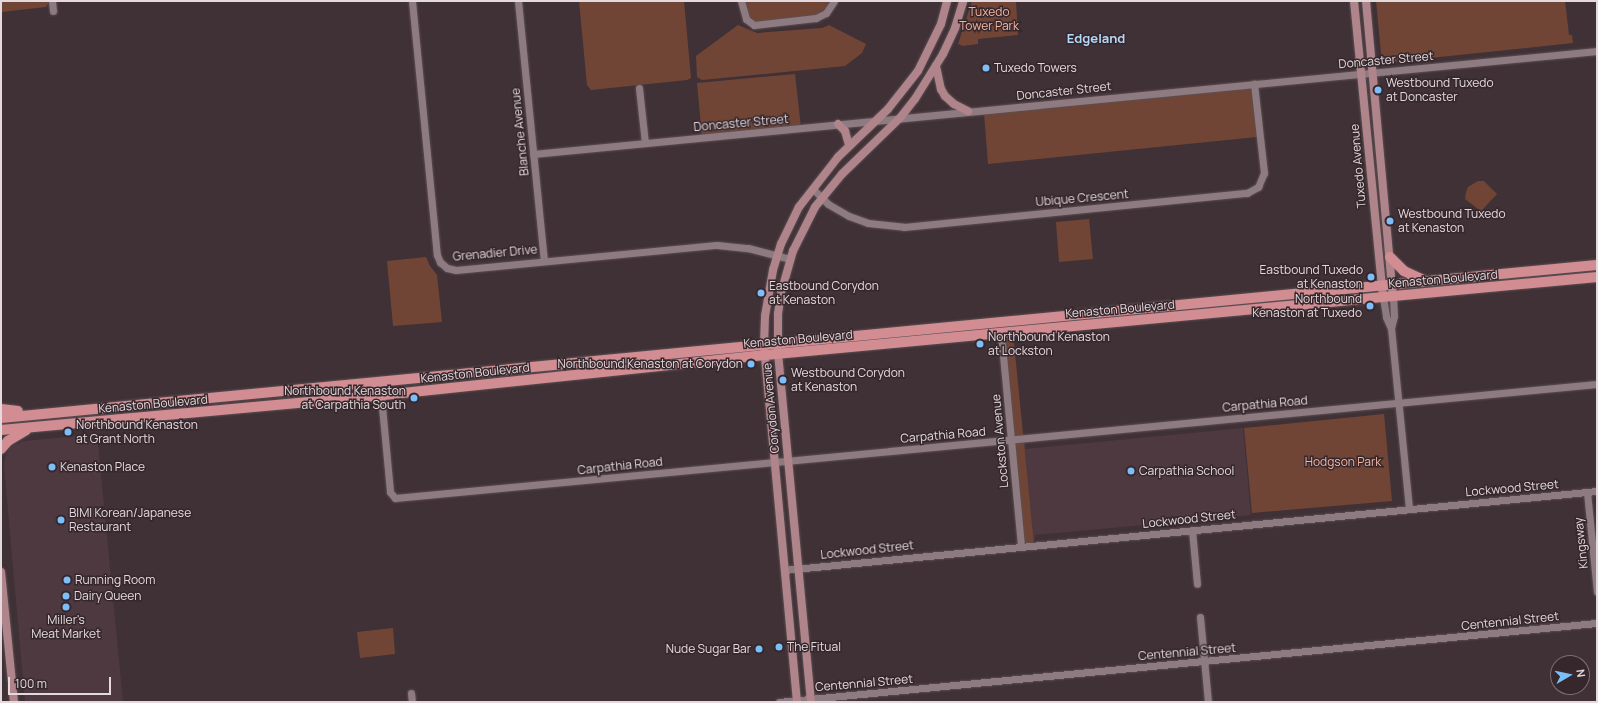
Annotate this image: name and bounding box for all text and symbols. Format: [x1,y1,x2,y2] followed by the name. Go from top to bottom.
[959,5,1019,33] park label: Tuxedo Tower Park
[1067,30,1125,46] district label: Edgeland
[1338,49,1434,71] street label: Doncaster Street
[994,61,1077,75] place label: Tuxedo Towers
[981,63,991,73] marker: Tuxedo Towers
[1386,76,1494,104] place label: Westbound Tuxedo at Doncaster
[1016,79,1112,103] street label: Doncaster Street
[1373,85,1383,95] marker: Westbound Tuxedo at Doncaster
[508,87,532,177] street label: Blanche Avenue
[693,112,789,134] street label: Doncaster Street
[1347,123,1369,209] street label: Tuxedo Avenue
[1035,187,1129,209] street label: Ubique Crescent
[1398,207,1506,235] place label: Westbound Tuxedo at Kenaston
[1385,216,1395,226] marker: Westbound Tuxedo at Kenaston
[452,242,538,264] street label: Grenadier Drive
[1259,263,1363,291] place label: Eastbound Tuxedo at Kenaston
[1388,267,1498,291] street label: Kenaston Boulevard
[1366,272,1376,282] marker: Eastbound Tuxedo at Kenaston
[769,279,879,307] place label: Eastbound Corydon at Kenaston
[756,288,766,298] marker: Eastbound Corydon at Kenaston
[1252,292,1362,320] place label: Northbound Kenaston at Tuxedo
[1065,297,1175,321] street label: Kenaston Boulevard
[1365,301,1375,311] marker: Northbound Kenaston at Tuxedo
[743,327,853,351] street label: Kenaston Boulevard
[988,330,1110,358] place label: Northbound Kenaston at Lockston
[975,339,985,349] marker: Northbound Kenaston at Lockston
[558,357,743,371] place label: Northbound Kenaston at Corydon
[746,359,756,369] marker: Northbound Kenaston at Corydon
[420,360,530,386] street label: Kenaston Boulevard
[760,362,782,454] street label: Corydon Avenue
[791,366,905,394] place label: Westbound Corydon at Kenaston
[778,375,788,385] marker: Westbound Corydon at Kenaston
[284,384,406,412] place label: Northbound Kenaston at Carpathia South
[98,392,208,416] street label: Kenaston Boulevard
[409,393,419,403] marker: Northbound Kenaston at Carpathia South
[989,393,1011,489] street label: Lockston Avenue
[1222,393,1308,415] street label: Carpathia Road
[76,418,198,446] place label: Northbound Kenaston at Grant North
[900,424,986,446] street label: Carpathia Road
[63,427,73,437] marker: Northbound Kenaston at Grant North
[577,454,663,478] street label: Carpathia Road
[1305,455,1381,469] park label: Hodgson Park
[60,460,145,474] place label: Kenaston Place
[47,462,57,472] marker: Kenaston Place
[1139,464,1234,478] place label: Carpathia School
[1126,466,1136,476] marker: Carpathia School
[1465,477,1559,499] street label: Lockwood Street
[69,506,191,534] place label: BIMI Korean/Japanese Restaurant
[1142,507,1236,531] street label: Lockwood Street
[56,515,66,525] marker: BIMI Korean/Japanese Restaurant
[1571,517,1591,569] street label: Kingsway
[820,538,914,562] street label: Lockwood Street
[75,573,155,587] place label: Running Room
[62,575,72,585] marker: Running Room
[74,589,141,603] place label: Dairy Queen
[61,591,71,601] marker: Dairy Queen
[61,602,71,612] marker: Miller's Meat Market
[1460,609,1560,633] street label: Centennial Street
[31,613,101,641] place label: Miller's Meat Market
[787,640,841,654] place label: The Fitual
[1138,641,1236,663] street label: Centennial Street
[666,642,751,656] place label: Nude Sugar Bar
[774,642,784,652] marker: The Fitual
[754,644,764,654] marker: Nude Sugar Bar
[1550,655,1590,695] north arrow
[1573,668,1589,678] text: N
[10,669,113,695] scale bar
[815,672,913,694] street label: Centennial Street
[15,675,47,692] text: 100 m

